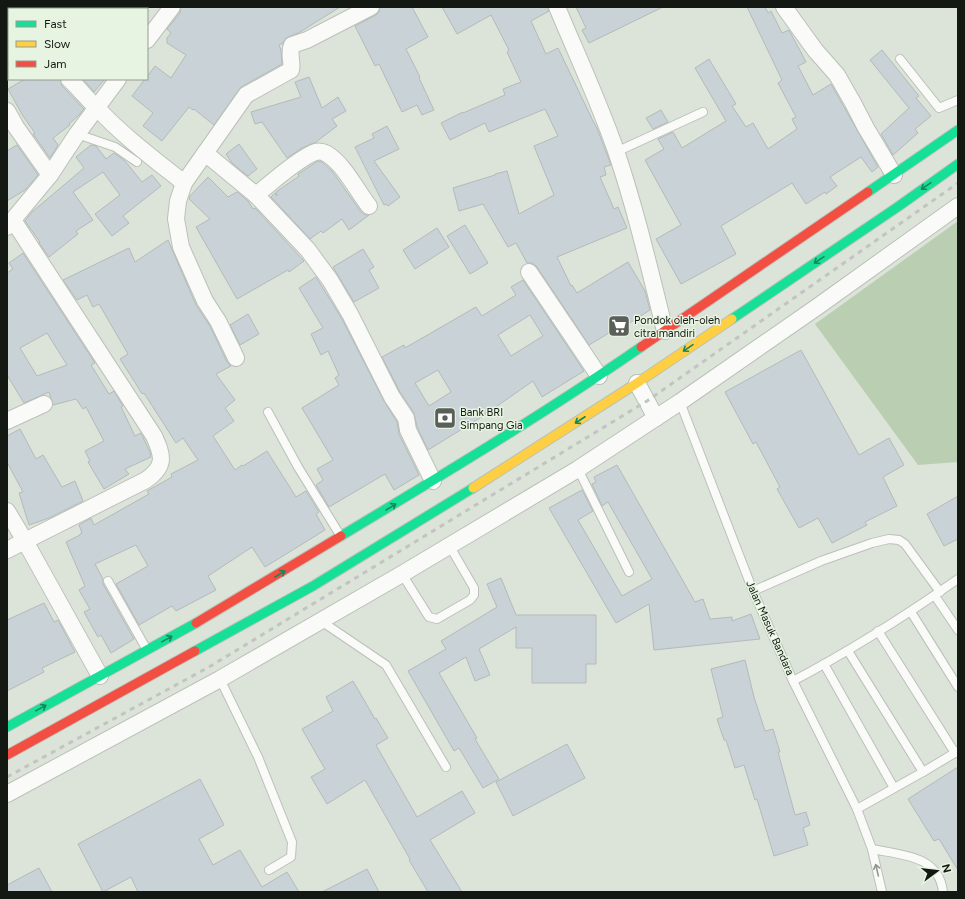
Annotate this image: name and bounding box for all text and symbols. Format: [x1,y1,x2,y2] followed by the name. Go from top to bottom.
[8,8,148,80] legend
[44,17,67,31] text: Fast
[44,37,71,51] text: Slow
[44,57,67,71] text: Jam
[921,182,932,191] one-way arrow
[814,256,825,264] one-way arrow
[606,313,632,339] supermarket icon: Pondok oleh-oleh citra mandiri
[634,314,720,340] place label: Pondok oleh-oleh citra mandiri
[682,345,694,353] one-way arrow
[432,405,458,431] bank icon: Bank BRI Simpang Gia
[460,406,523,432] place label: Bank BRI Simpang Gia
[575,416,586,424] one-way arrow
[385,502,397,510] one-way arrow
[274,569,286,577] one-way arrow
[743,579,797,677] street label: Jalan Masuk Bandara
[161,635,173,642] one-way arrow
[35,704,47,712] one-way arrow
[917,851,957,891] north arrow
[939,863,954,874] text: N
[872,864,880,877] one-way arrow

